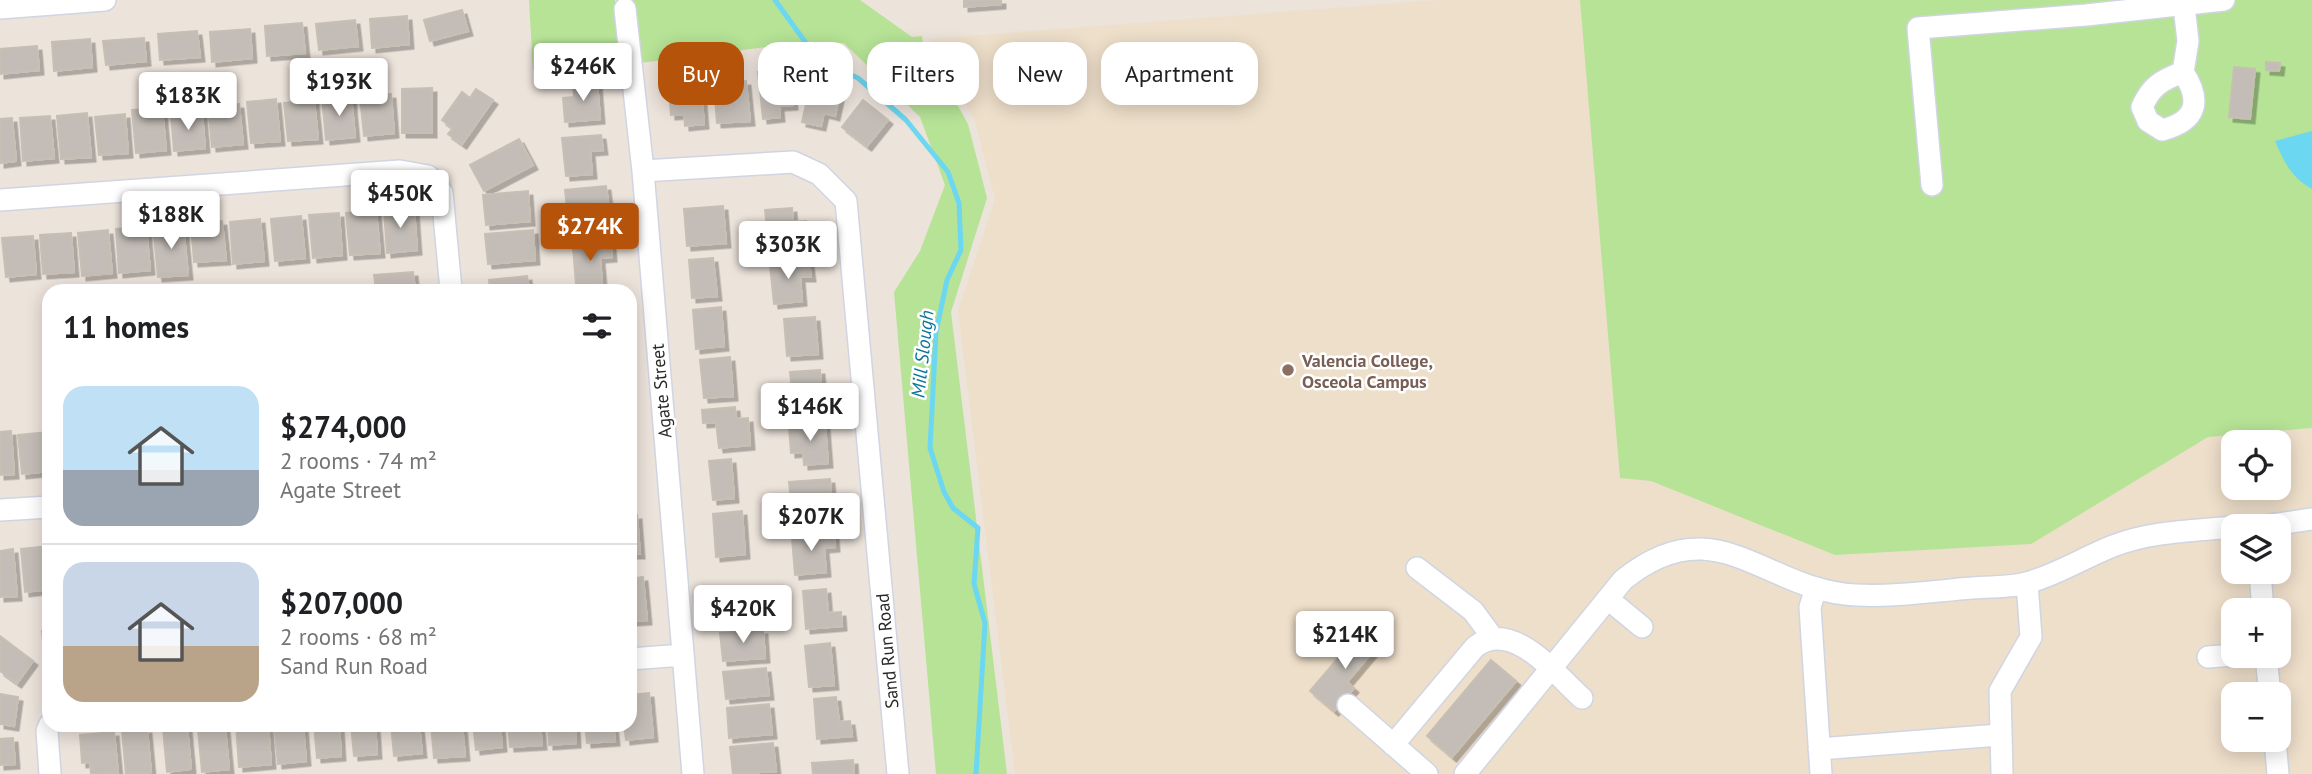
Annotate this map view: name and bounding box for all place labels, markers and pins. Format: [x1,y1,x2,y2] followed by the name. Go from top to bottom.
[534,43,632,103] pin: $246K
[290,58,388,118] pin: $193K
[139,72,237,132] pin: $183K
[351,170,449,230] pin: $450K
[122,191,220,251] pin: $188K
[541,204,639,263] pin: $274K
[739,222,837,281] pin: $303K
[1301,349,1433,393] place label: Valencia College, Osceola Campus
[1280,362,1296,378] marker: Valencia College, Osceola Campus
[761,384,859,443] pin: $146K
[762,494,860,553] pin: $207K
[694,586,792,645] pin: $420K
[1296,612,1394,671] pin: $214K

